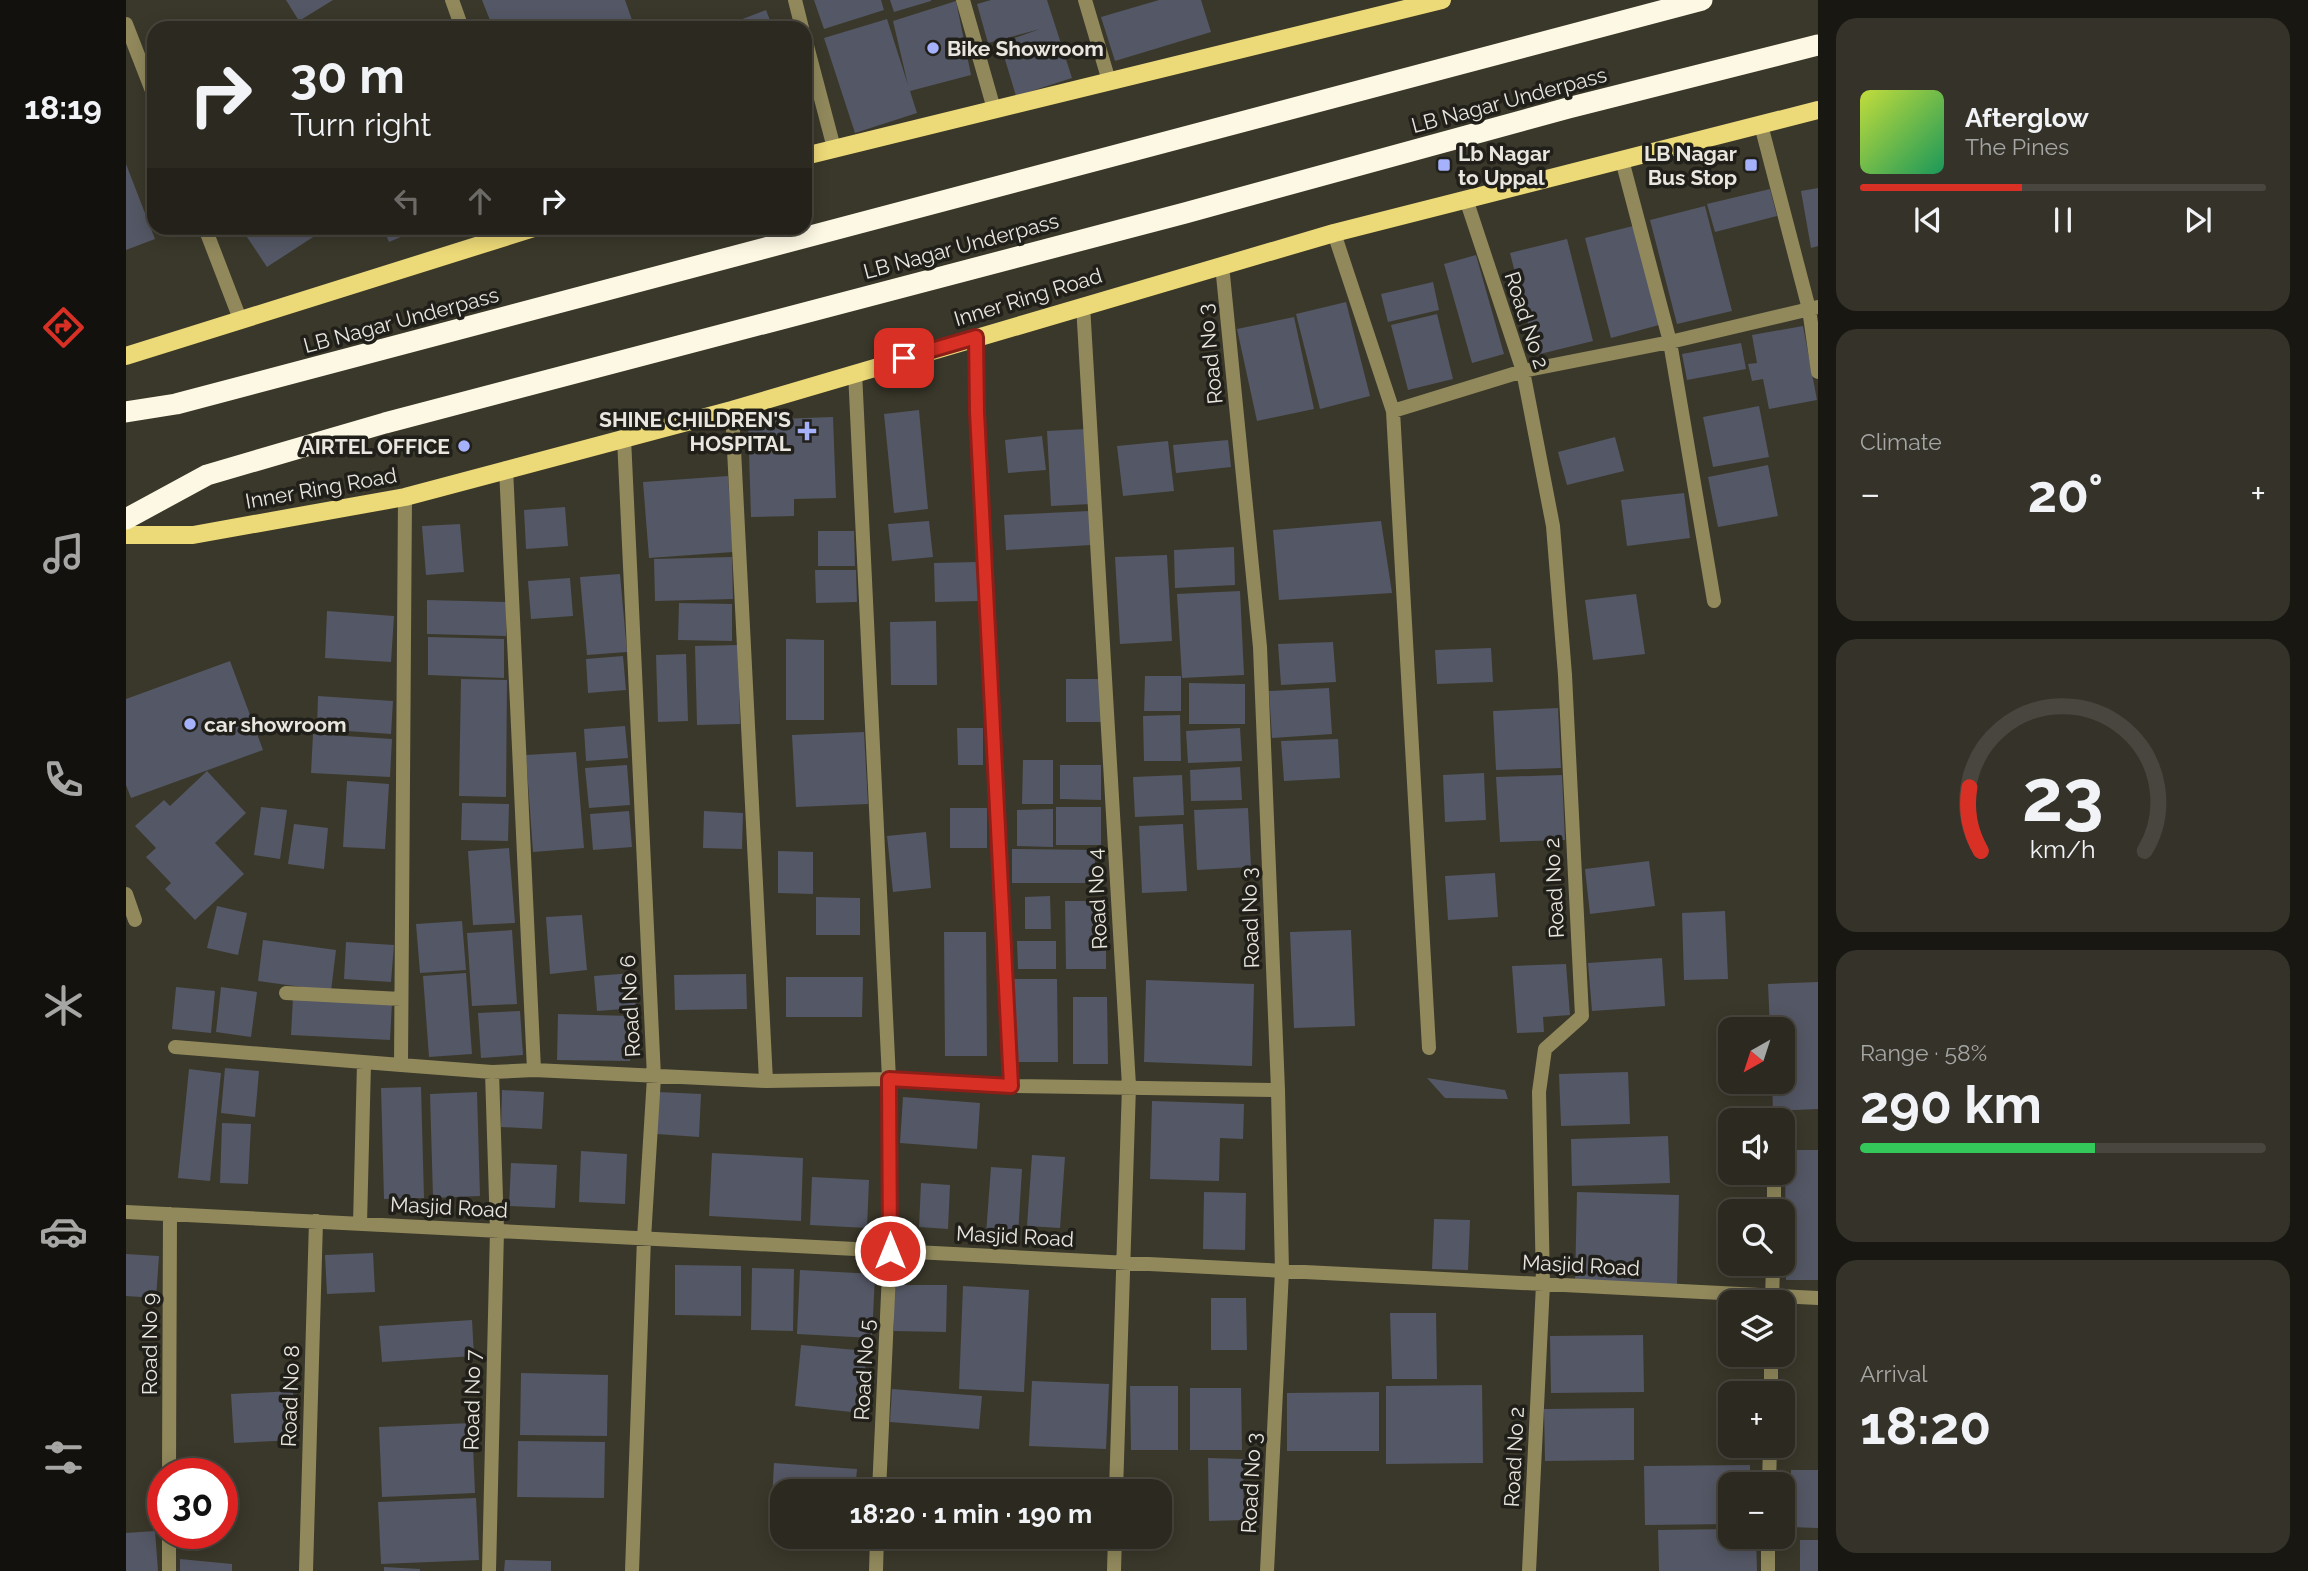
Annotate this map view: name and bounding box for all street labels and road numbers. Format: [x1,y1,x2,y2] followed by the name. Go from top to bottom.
[1409,62,1609,138] street label: LB Nagar Underpass
[861,208,1061,284] street label: LB Nagar Underpass
[951,263,1105,331] street label: Inner Ring Road
[1500,268,1554,372] street label: Road No 2
[301,282,501,358] street label: LB Nagar Underpass
[1192,303,1228,405] street label: Road No 3
[243,462,399,514] street label: Inner Ring Road
[1539,837,1569,939] street label: Road No 2
[1082,848,1112,950] street label: Road No 4
[1236,867,1264,969] street label: Road No 3
[615,954,645,1058] street label: Road No 6
[389,1191,509,1223] street label: Masjid Road
[955,1220,1075,1252] street label: Masjid Road
[1521,1249,1641,1281] street label: Masjid Road
[137,1293,162,1395] street label: Road No 9
[849,1319,879,1421] street label: Road No 5
[276,1345,304,1447] street label: Road No 8
[459,1349,485,1451] street label: Road No 7
[1499,1406,1529,1508] street label: Road No 2
[1236,1432,1266,1534] street label: Road No 3

